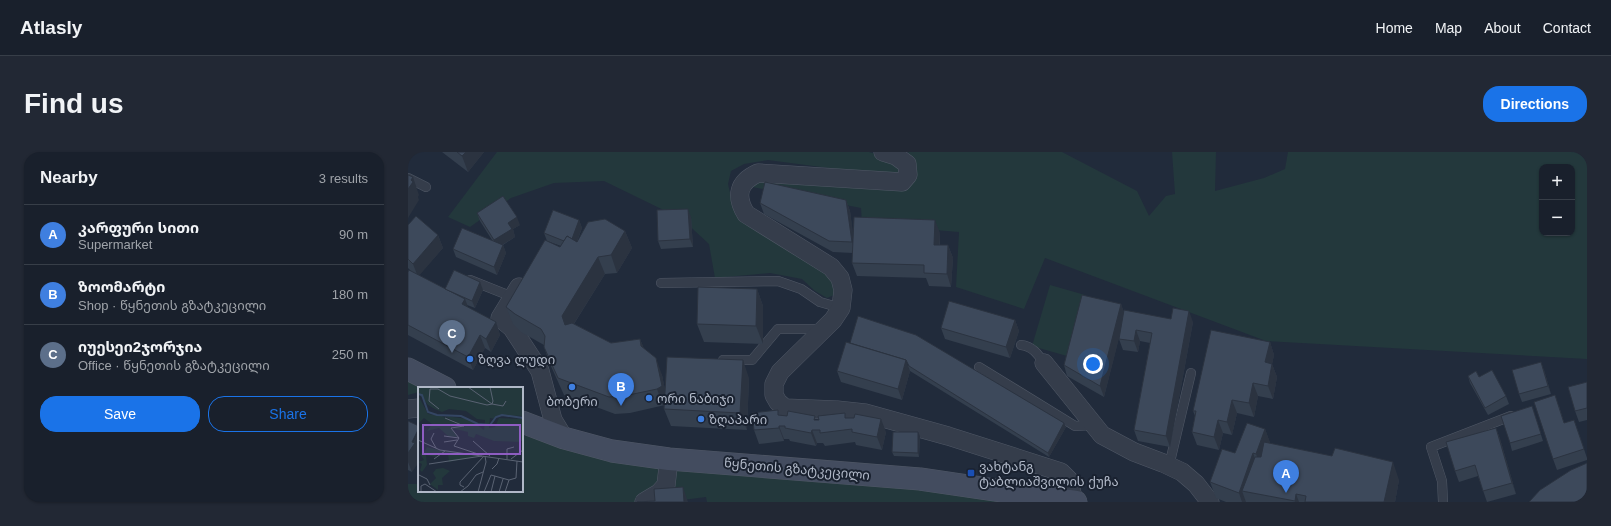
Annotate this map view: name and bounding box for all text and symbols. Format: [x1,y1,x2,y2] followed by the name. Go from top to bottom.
[20,17,82,38] text: Atlasly
[1376,20,1413,36] text: Home
[1435,20,1462,36] text: Map
[1484,20,1521,36] text: About
[1543,20,1591,36] text: Contact
[1483,86,1587,122] button: Directions
[24,88,124,119] text: Find us
[1539,164,1575,236] map controls
[1539,164,1575,200] button: +
[40,168,98,187] text: Nearby
[319,171,368,186] text: 3 results
[1539,200,1575,236] button: −
[78,219,199,236] text: კარფური სითი
[48,227,58,242] text: A
[339,227,368,242] text: 90 m
[78,237,152,252] text: Supermarket
[78,278,165,295] text: ზოომარტი
[48,287,58,302] text: B
[332,287,368,302] text: 180 m
[78,298,266,313] text: Shop · წყნეთის გზატკეცილი
[439,320,465,353] pin: C
[78,338,202,355] text: იუესეი2ჯორჯია
[48,347,58,362] text: C
[332,347,368,362] text: 250 m
[478,352,555,368] place label: ზღვა ლუდი
[465,354,475,364] marker: ზღვა ლუდი
[1083,354,1103,374] your location
[78,358,270,373] text: Office · წყნეთის გზატკეცილი
[608,373,634,406] pin: B
[567,382,577,392] marker: ბობერი
[418,387,523,492] inset map
[657,391,734,406] place label: ორი ნაბიჯი
[644,393,654,403] marker: ორი ნაბიჯი
[546,394,598,409] place label: ბობერი
[40,396,200,432] button: Save
[208,396,368,432] button: Share
[709,412,767,428] place label: ზღაპარი
[696,414,706,424] marker: ზღაპარი
[723,455,871,484] street label: წყნეთის გზატკეცილი
[979,459,1119,490] place label: ვახტანგ ტაბლიაშვილის ქუჩა
[1273,460,1299,493] pin: A
[966,468,976,478] marker: ვახტანგ ტაბლიაშვილის ქუჩა

